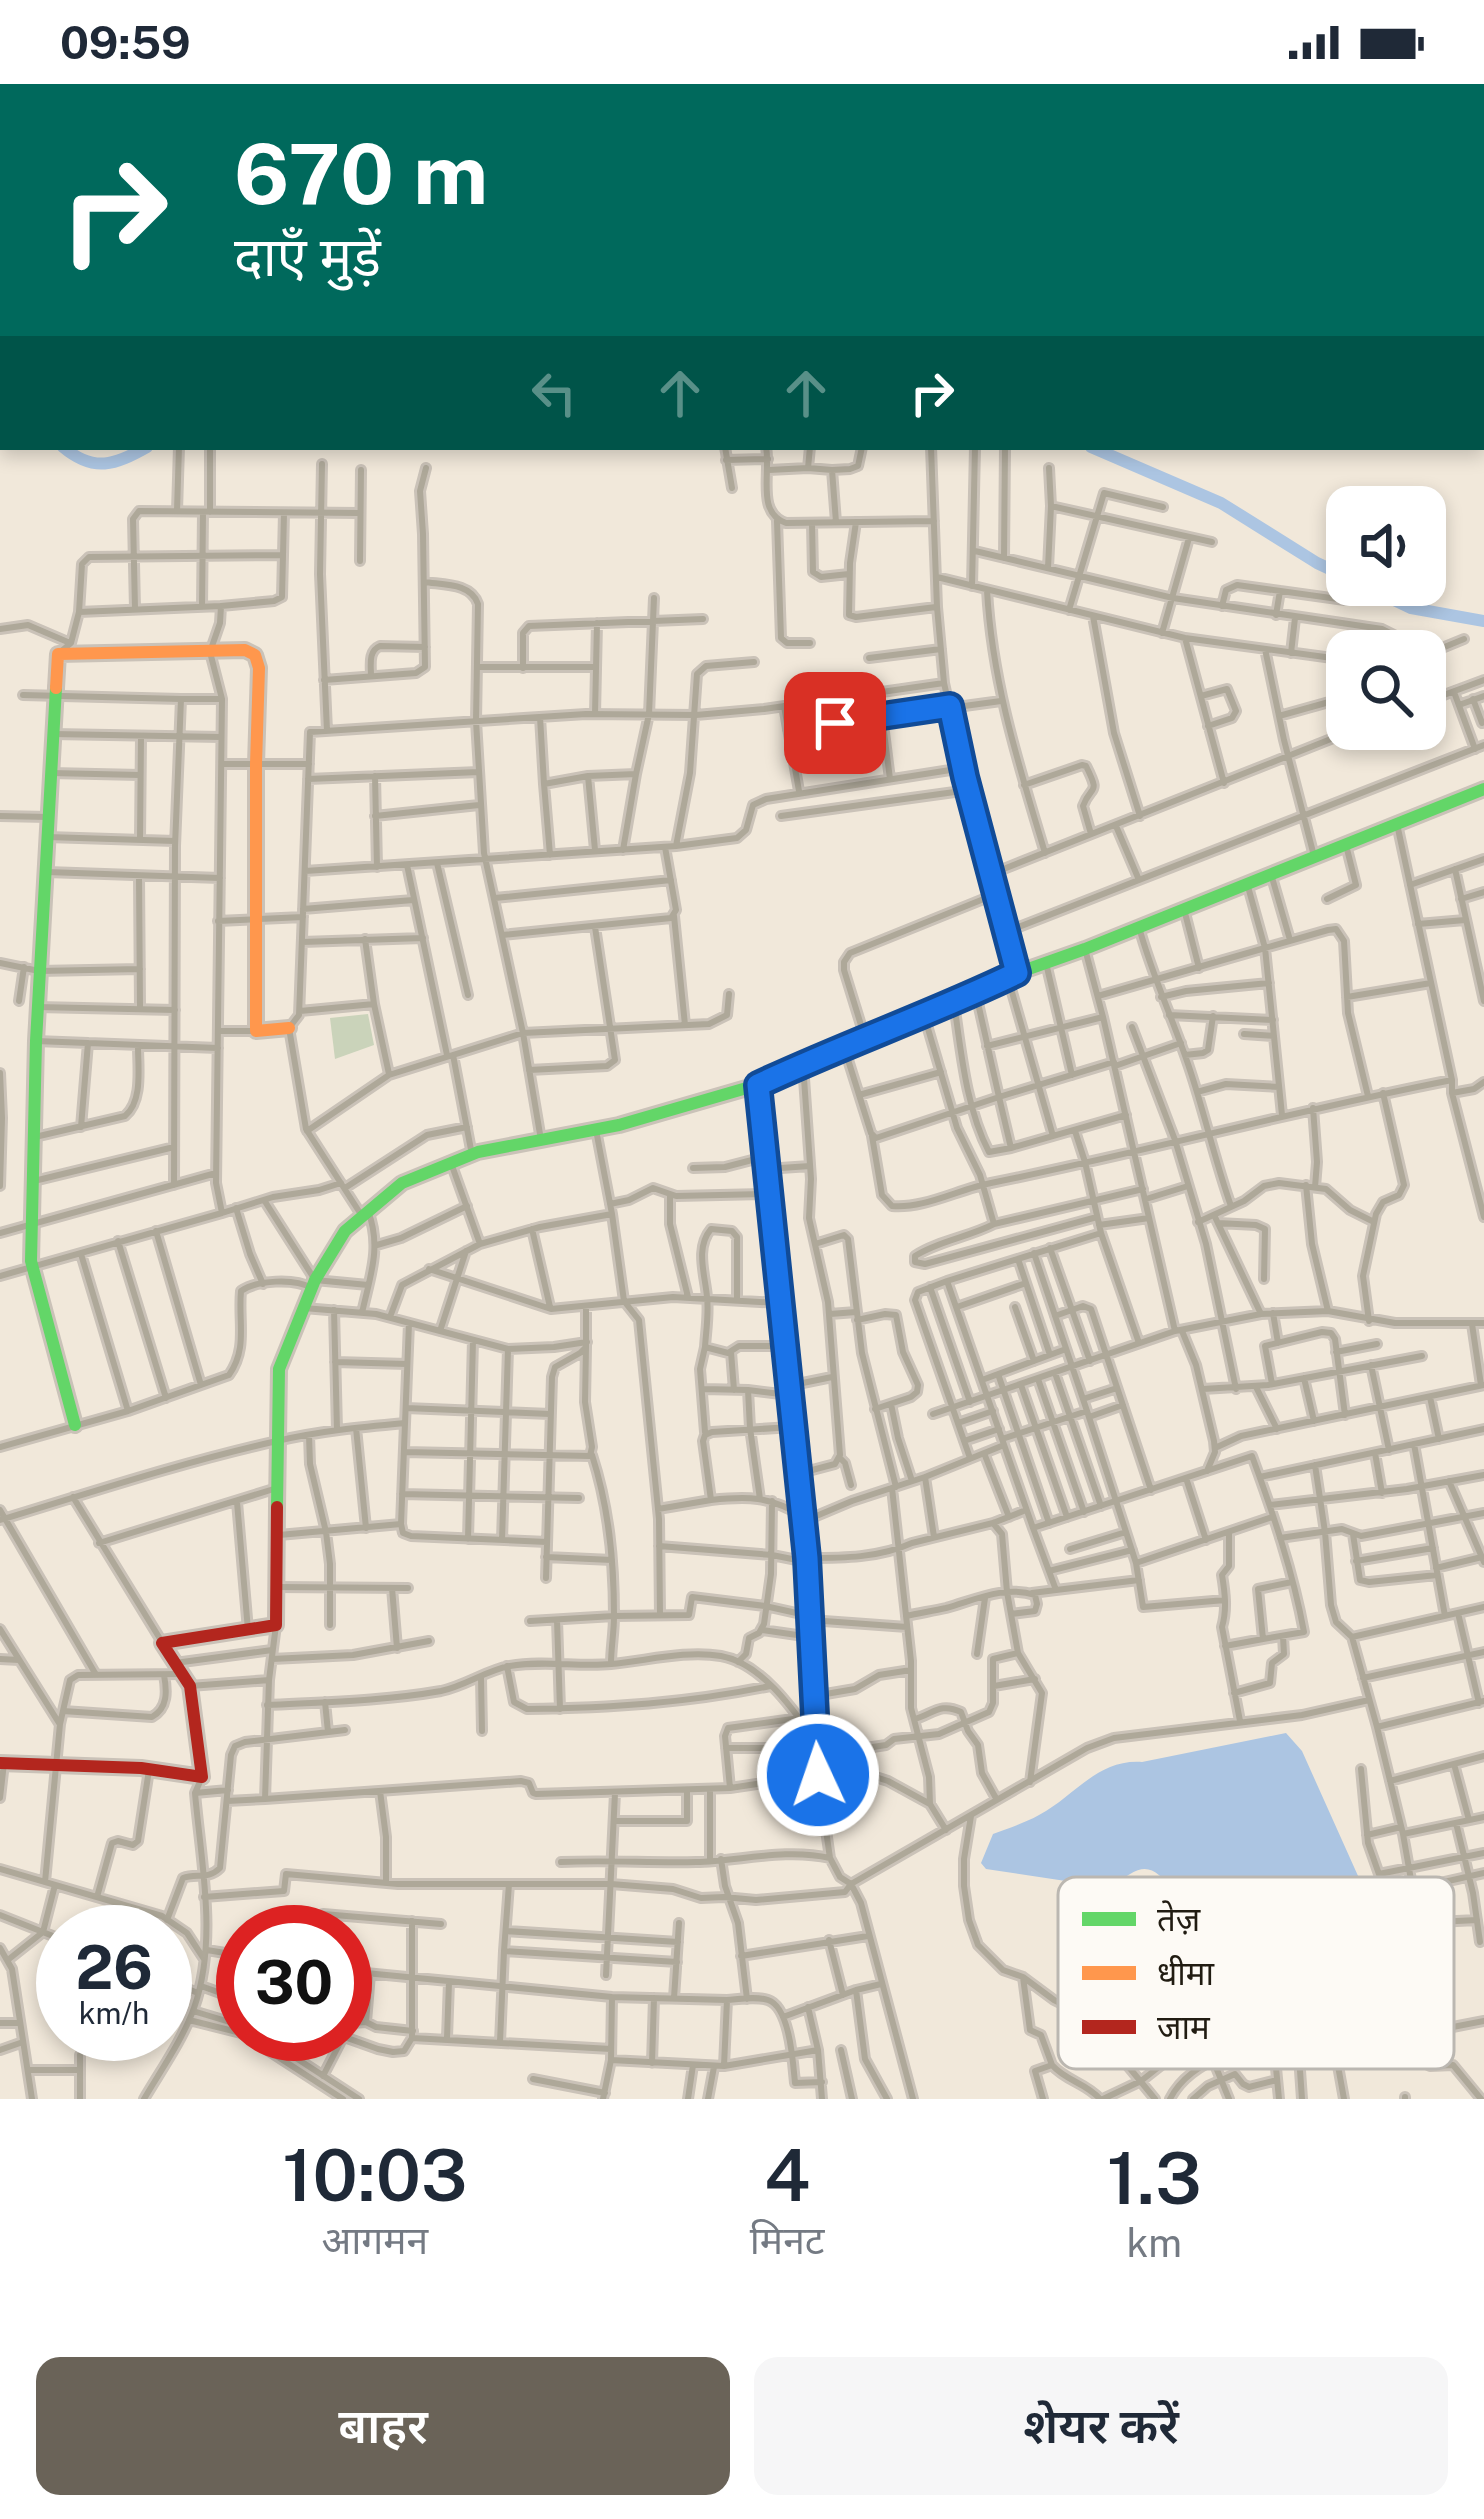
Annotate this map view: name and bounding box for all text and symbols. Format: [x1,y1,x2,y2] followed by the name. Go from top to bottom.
[60,16,191,69] text: 09:59
[234,124,488,223] text: 670 m
[36,132,192,288] icon: right
[234,225,381,288] text: दाएँ मुड़ें
[521,360,587,426] icon: left
[647,360,713,426] icon: ahead
[773,360,839,426] icon: ahead
[899,360,965,426] icon: right
[1326,486,1446,750] map controls
[1326,486,1446,606] button: sound
[1326,630,1446,750] button: search
[784,672,886,774] pin
[802,690,868,756] icon: arrive
[755,1712,881,1838] position arrow
[1058,1877,1454,2069] legend
[1157,1900,1201,1938] text: तेज़
[216,1905,372,2061] speed limit sign: 30
[75,1932,153,2003] text: 26
[1157,1954,1216,1992] text: धीमा
[79,1995,149,2031] text: km/h
[1157,2008,1211,2046] text: जाम
[282,2133,467,2217] text: 10:03
[764,2133,810,2217] text: 4
[1107,2136,1202,2220] text: 1.3
[321,2217,428,2263] text: आगमन
[750,2217,825,2263] text: मिनट
[1126,2220,1182,2266] text: km
[36,2357,730,2495] button: बाहर
[754,2357,1448,2495] button: शेयर करें

